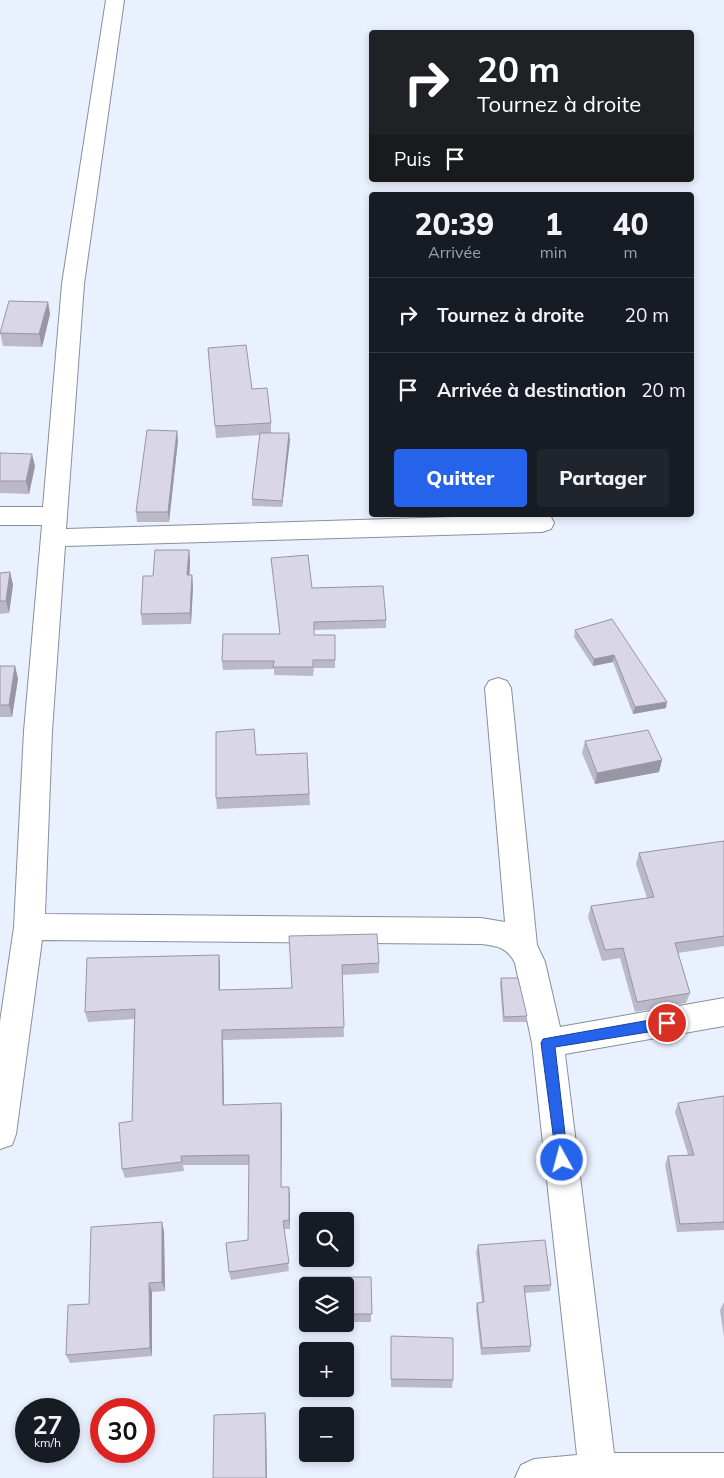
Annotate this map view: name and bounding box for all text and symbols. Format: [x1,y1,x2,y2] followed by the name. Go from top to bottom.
[477,47,560,91] text: 20 m
[394,50,459,115] icon: right
[477,90,641,118] text: Tournez à droite
[441,145,469,173] icon: arrive
[394,147,431,171] text: Puis
[414,205,494,243] text: 20:39
[544,205,562,243] text: 1
[613,205,649,243] text: 40
[428,242,481,262] text: Arrivée
[540,242,567,262] text: min
[623,242,638,262] text: m
[394,301,422,329] icon: right
[437,303,584,327] text: Tournez à droite
[625,303,669,327] text: 20 m
[394,376,422,404] icon: arrive
[437,378,626,402] text: Arrivée à destination
[641,378,686,402] text: 20 m
[394,449,527,507] button: Quitter
[537,449,669,507] button: Partager
[646,1002,688,1044] pin
[653,1009,681,1037] icon: arrive
[535,1133,587,1185] position arrow
[299,1212,354,1462] map controls
[299,1212,354,1267] button: search
[299,1277,354,1332] button: layers
[299,1342,354,1397] button: +
[90,1398,155,1463] speed limit sign: 30
[299,1407,354,1462] button: −
[32,1409,63,1440] text: 27
[34,1435,61,1450] text: km/h

